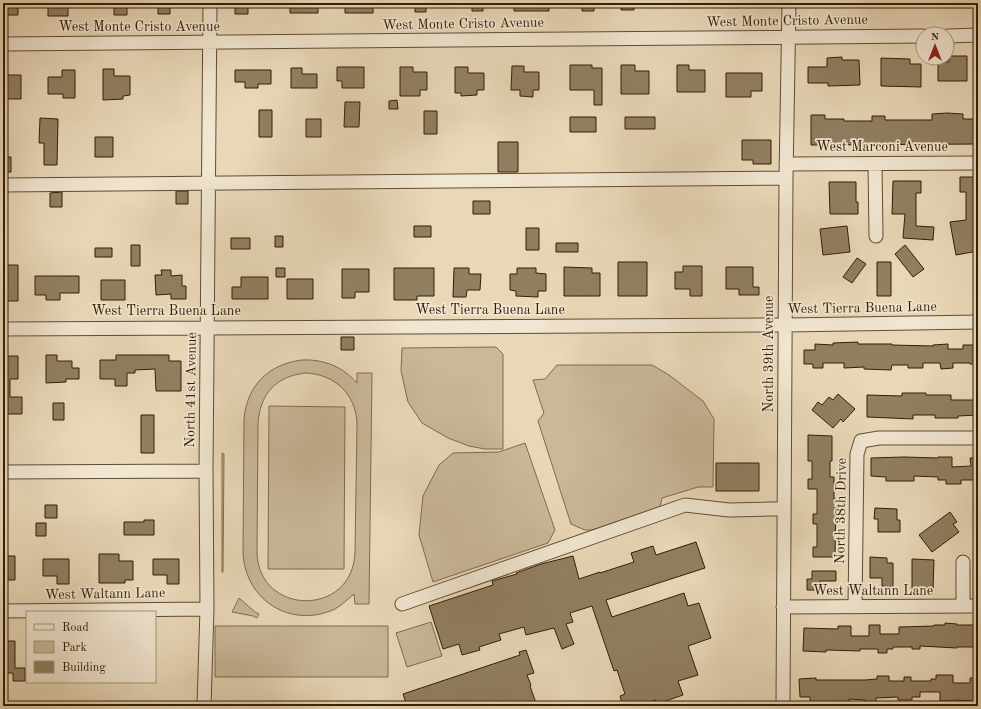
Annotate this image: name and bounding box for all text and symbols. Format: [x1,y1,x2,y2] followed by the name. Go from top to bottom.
[706,13,868,29] street label: West Monte Cristo Avenue
[382,16,544,32] street label: West Monte Cristo Avenue
[58,20,220,34] street label: West Monte Cristo Avenue
[915,26,955,66] north arrow
[931,32,940,43] text: N
[816,140,948,154] street label: West Marconi Avenue
[762,295,776,413] street label: North 39th Avenue
[787,300,937,316] street label: West Tierra Buena Lane
[415,303,565,317] street label: West Tierra Buena Lane
[91,304,241,318] street label: West Tierra Buena Lane
[183,332,199,448] street label: North 41st Avenue
[833,458,849,564] street label: North 38th Drive
[813,584,933,598] street label: West Waltann Lane
[45,586,165,602] street label: West Waltann Lane
[26,611,156,683] legend
[62,622,89,634] text: Road
[62,642,87,654] text: Park
[62,662,106,674] text: Building

